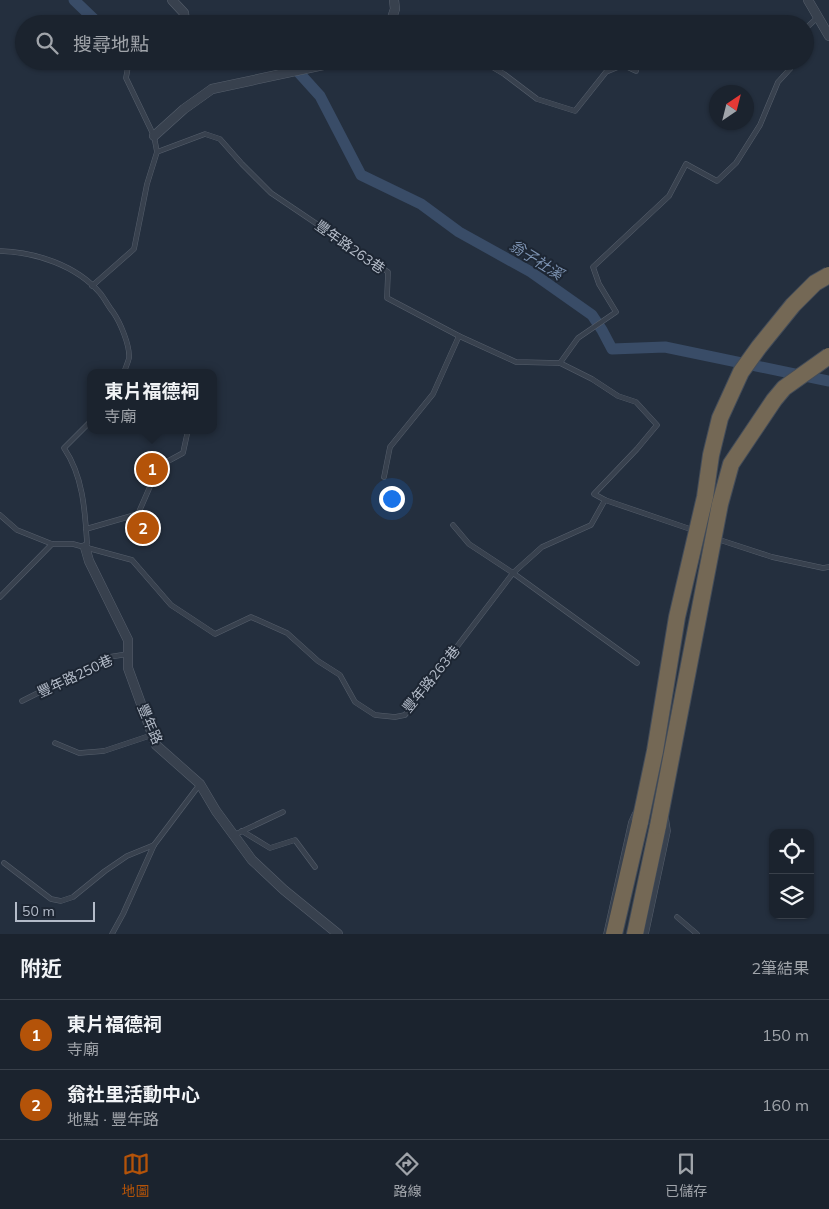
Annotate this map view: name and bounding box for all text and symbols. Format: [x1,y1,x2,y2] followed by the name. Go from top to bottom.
[15,15,814,70] search box
[33,29,61,57] icon: search
[73,32,149,56] text: 搜尋地點
[709,85,754,130] north arrow
[312,216,388,278] street label: 豐年路263巷
[506,236,568,285] water label: 翁子社溪
[87,369,217,434] popup
[104,379,200,403] text: 東片福德祠
[104,406,137,426] text: 寺廟
[136,450,168,488] pin: 1
[379,486,405,512] your location
[127,509,159,547] pin: 2
[398,642,464,716] street label: 豐年路263巷
[34,651,116,701] street label: 豐年路250巷
[134,701,166,747] street label: 豐年路
[769,829,814,919] map controls
[769,829,814,874] button: locate
[769,874,814,919] button: layers
[15,899,95,922] scale bar
[22,902,55,920] text: 50 m
[20,955,62,981] text: 附近
[751,958,809,978] text: 2筆結果
[67,1012,162,1036] text: 東片福德祠
[31,1025,41,1045] text: 1
[762,1025,809,1045] text: 150 m
[67,1039,99,1059] text: 寺廟
[67,1082,200,1106] text: 翁社里活動中心
[31,1095,41,1115] text: 2
[762,1095,809,1115] text: 160 m
[67,1109,159,1129] text: 地點 · 豐年路
[122,1150,150,1200] tab: 地圖
[393,1150,421,1200] tab: 路線
[665,1150,707,1200] tab: 已儲存

